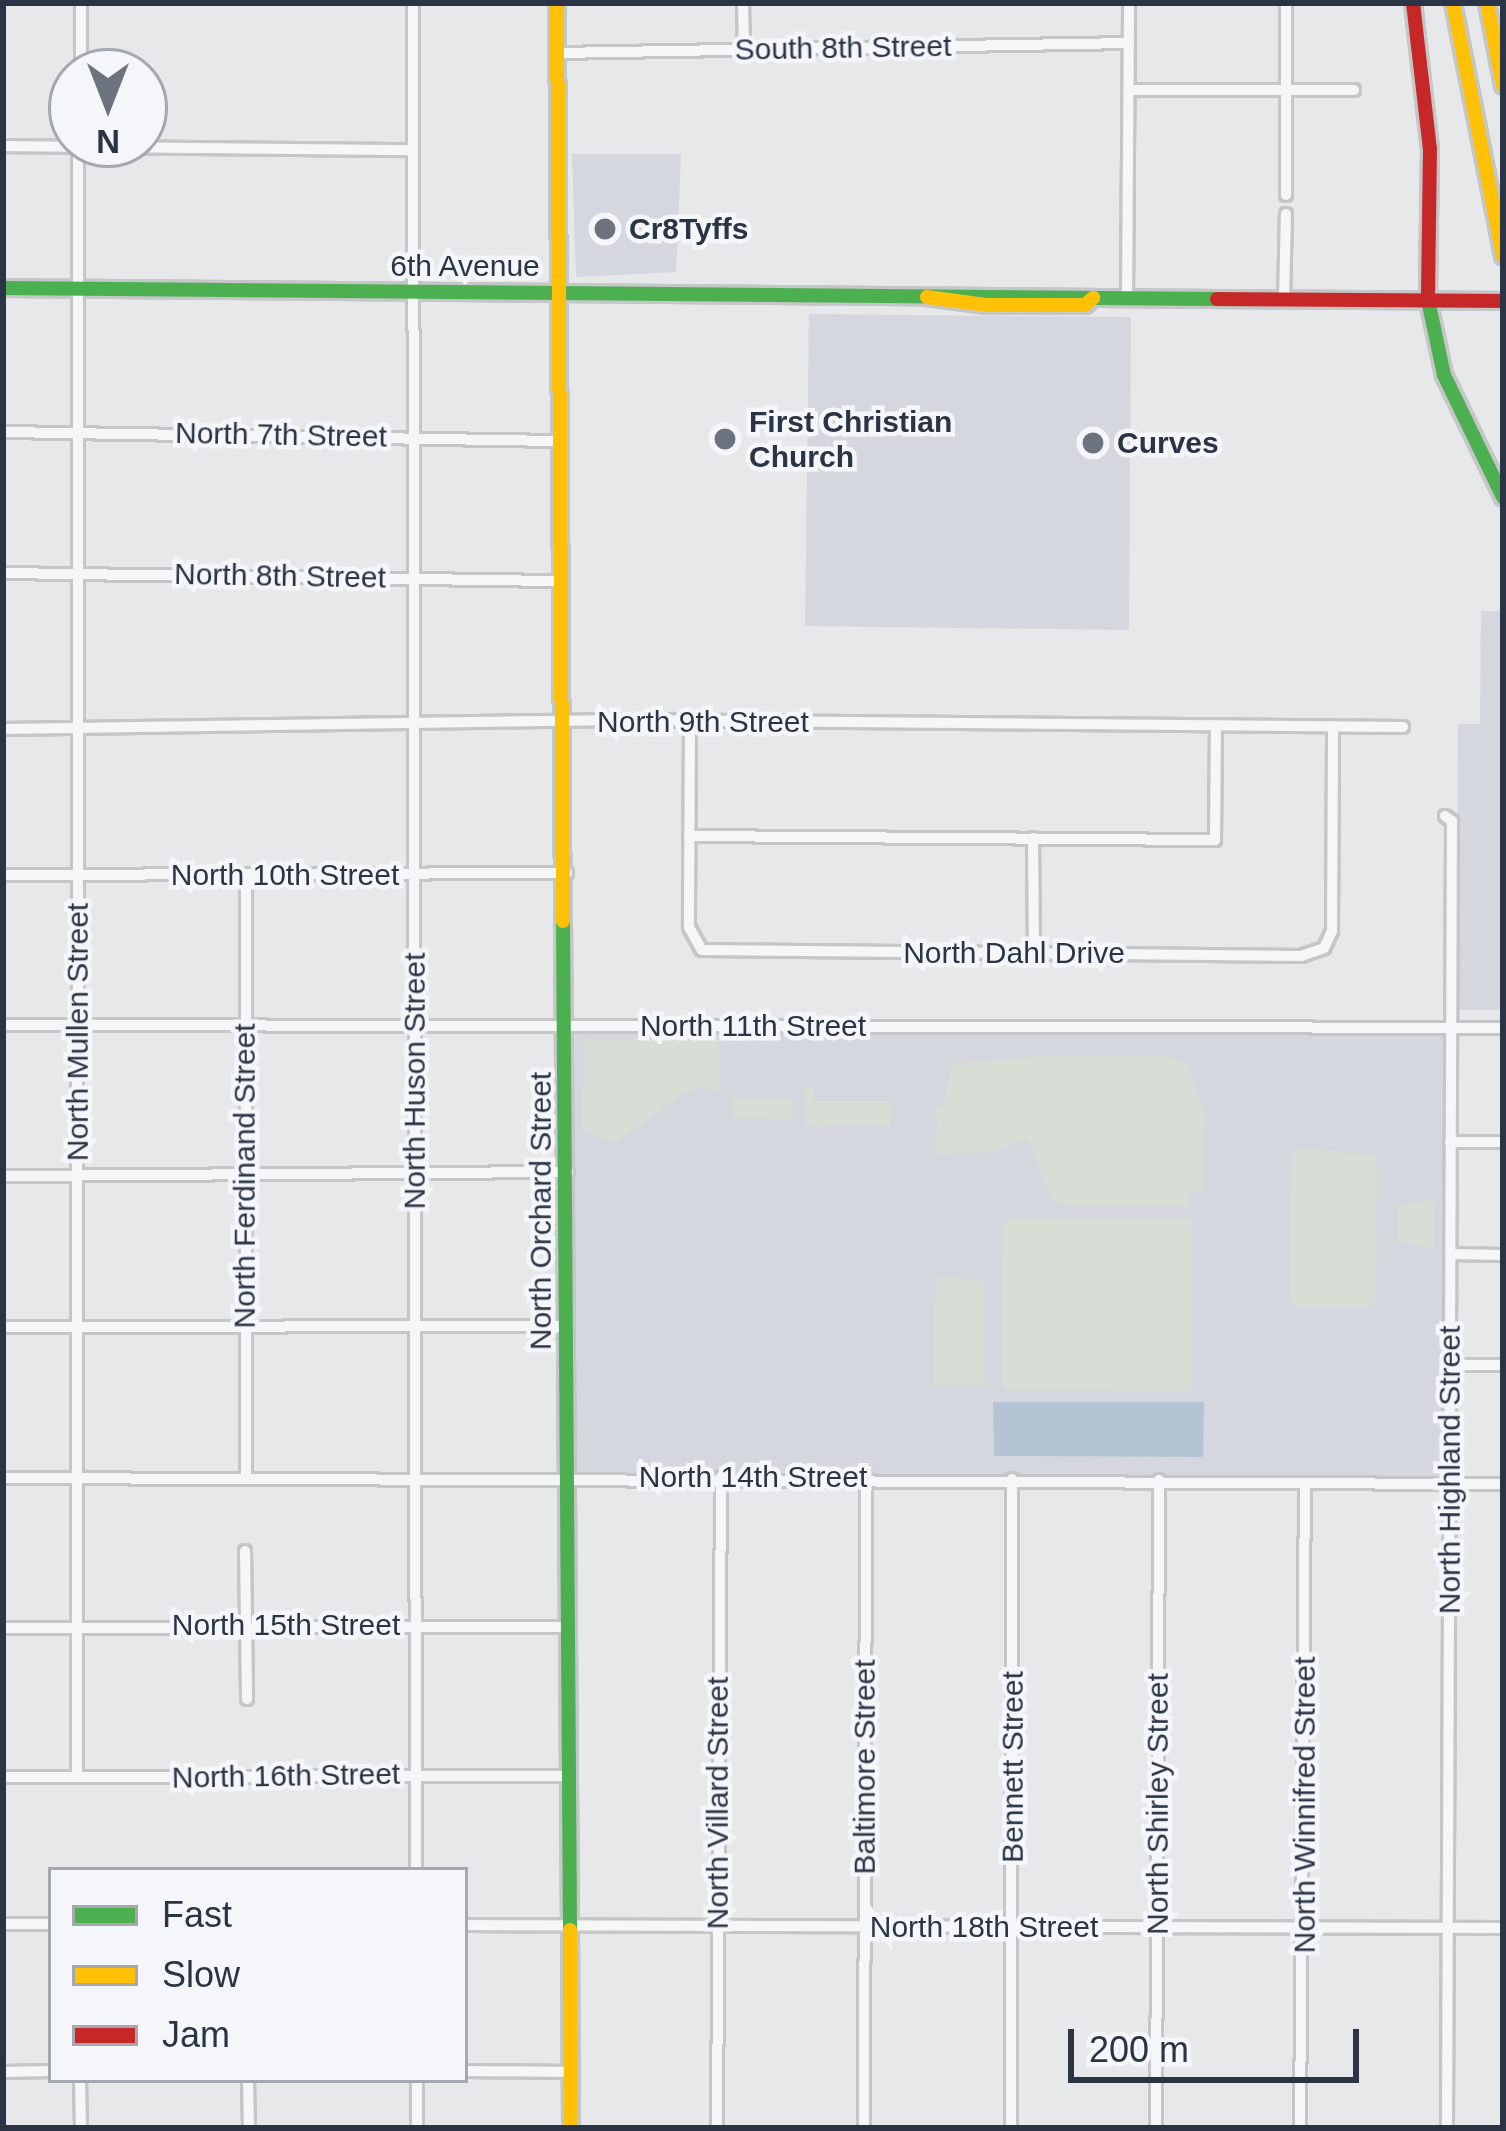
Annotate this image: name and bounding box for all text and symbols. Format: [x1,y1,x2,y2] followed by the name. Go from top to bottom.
[734,28,952,68] street label: South 8th Street
[48,48,168,168] north arrow
[96,123,120,160] text: N
[629,211,748,247] place label: Cr8Tyffs
[592,216,618,242] marker: Cr8Tyffs
[389,248,541,284] street label: 6th Avenue
[749,404,952,474] place label: First Christian Church
[175,415,387,455] street label: North 7th Street
[1117,425,1219,461] place label: Curves
[712,426,738,452] marker: First Christian Church
[1080,430,1106,456] marker: Curves
[174,556,386,596] street label: North 8th Street
[597,704,809,740] street label: North 9th Street
[171,857,399,893] street label: North 10th Street
[60,903,96,1161] street label: North Mullen Street
[903,935,1125,971] street label: North Dahl Drive
[397,953,433,1209] street label: North Huson Street
[640,1008,866,1044] street label: North 11th Street
[227,1023,263,1329] street label: North Ferdinand Street
[523,1072,559,1350] street label: North Orchard Street
[1432,1326,1468,1614] street label: North Highland Street
[639,1459,867,1495] street label: North 14th Street
[172,1607,400,1643] street label: North 15th Street
[1287,1657,1323,1953] street label: North Winnifred Street
[847,1659,883,1875] street label: Baltimore Street
[995,1671,1031,1863] street label: Bennett Street
[1140,1673,1176,1935] street label: North Shirley Street
[700,1677,736,1929] street label: North Villard Street
[171,1756,401,1796] street label: North 16th Street
[48,1867,468,2083] legend
[162,1894,232,1935] text: Fast
[870,1909,1098,1945] street label: North 18th Street
[162,1954,240,1995] text: Slow
[1074,2005,1365,2079] scale bar
[162,2014,230,2055] text: Jam
[1089,2029,1189,2070] text: 200 m

